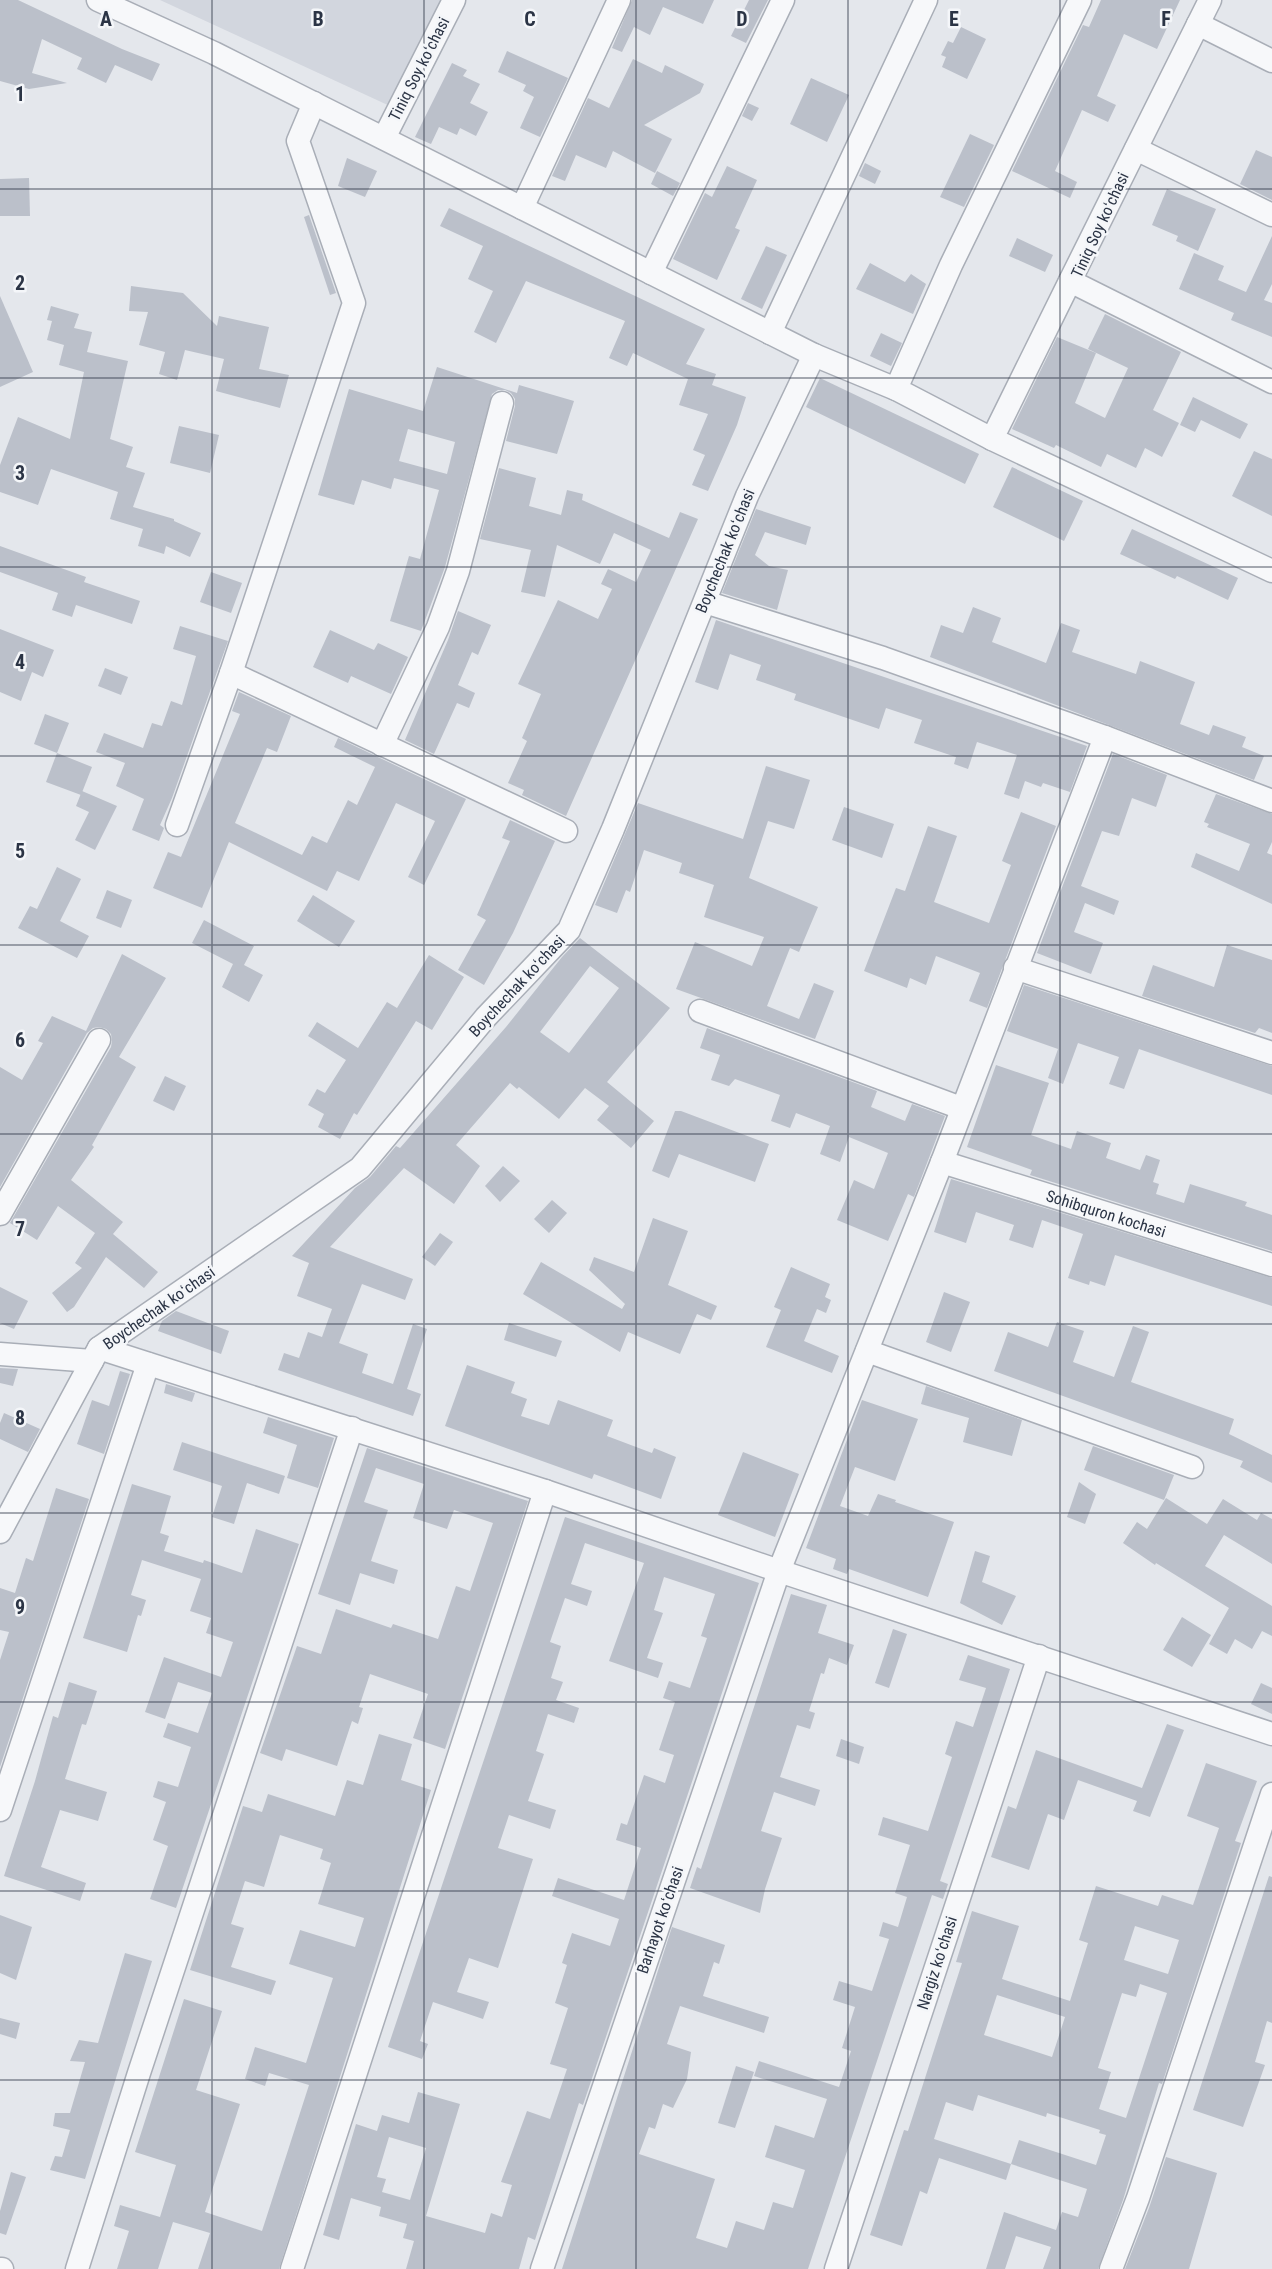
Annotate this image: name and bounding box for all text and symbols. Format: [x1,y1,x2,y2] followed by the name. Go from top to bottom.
[100,7,112,31] text: A
[312,7,324,31] text: B
[524,7,536,31] text: C
[736,7,748,31] text: D
[949,7,959,31] text: E
[1161,7,1171,31] text: F
[385,14,453,124] street label: Tiniq Soy koʻchasi
[15,82,25,106] text: 1
[1067,169,1133,281] street label: Tiniq Soy koʻchasi
[15,271,25,295] text: 2
[15,461,25,485] text: 3
[691,486,759,616] street label: Boychechak koʻchasi
[15,650,25,674] text: 4
[15,839,25,863] text: 5
[465,931,569,1041] street label: Boychechak koʻchasi
[15,1028,25,1052] text: 6
[1044,1186,1168,1241] street label: Sohibquron kochasi
[15,1217,25,1241] text: 7
[99,1262,219,1354] street label: Boychechak koʻchasi
[15,1406,25,1430] text: 8
[15,1595,25,1619] text: 9
[633,1864,687,1976] street label: Barhayot koʻchasi
[913,1914,961,2012] street label: Nargiz koʻchasi

